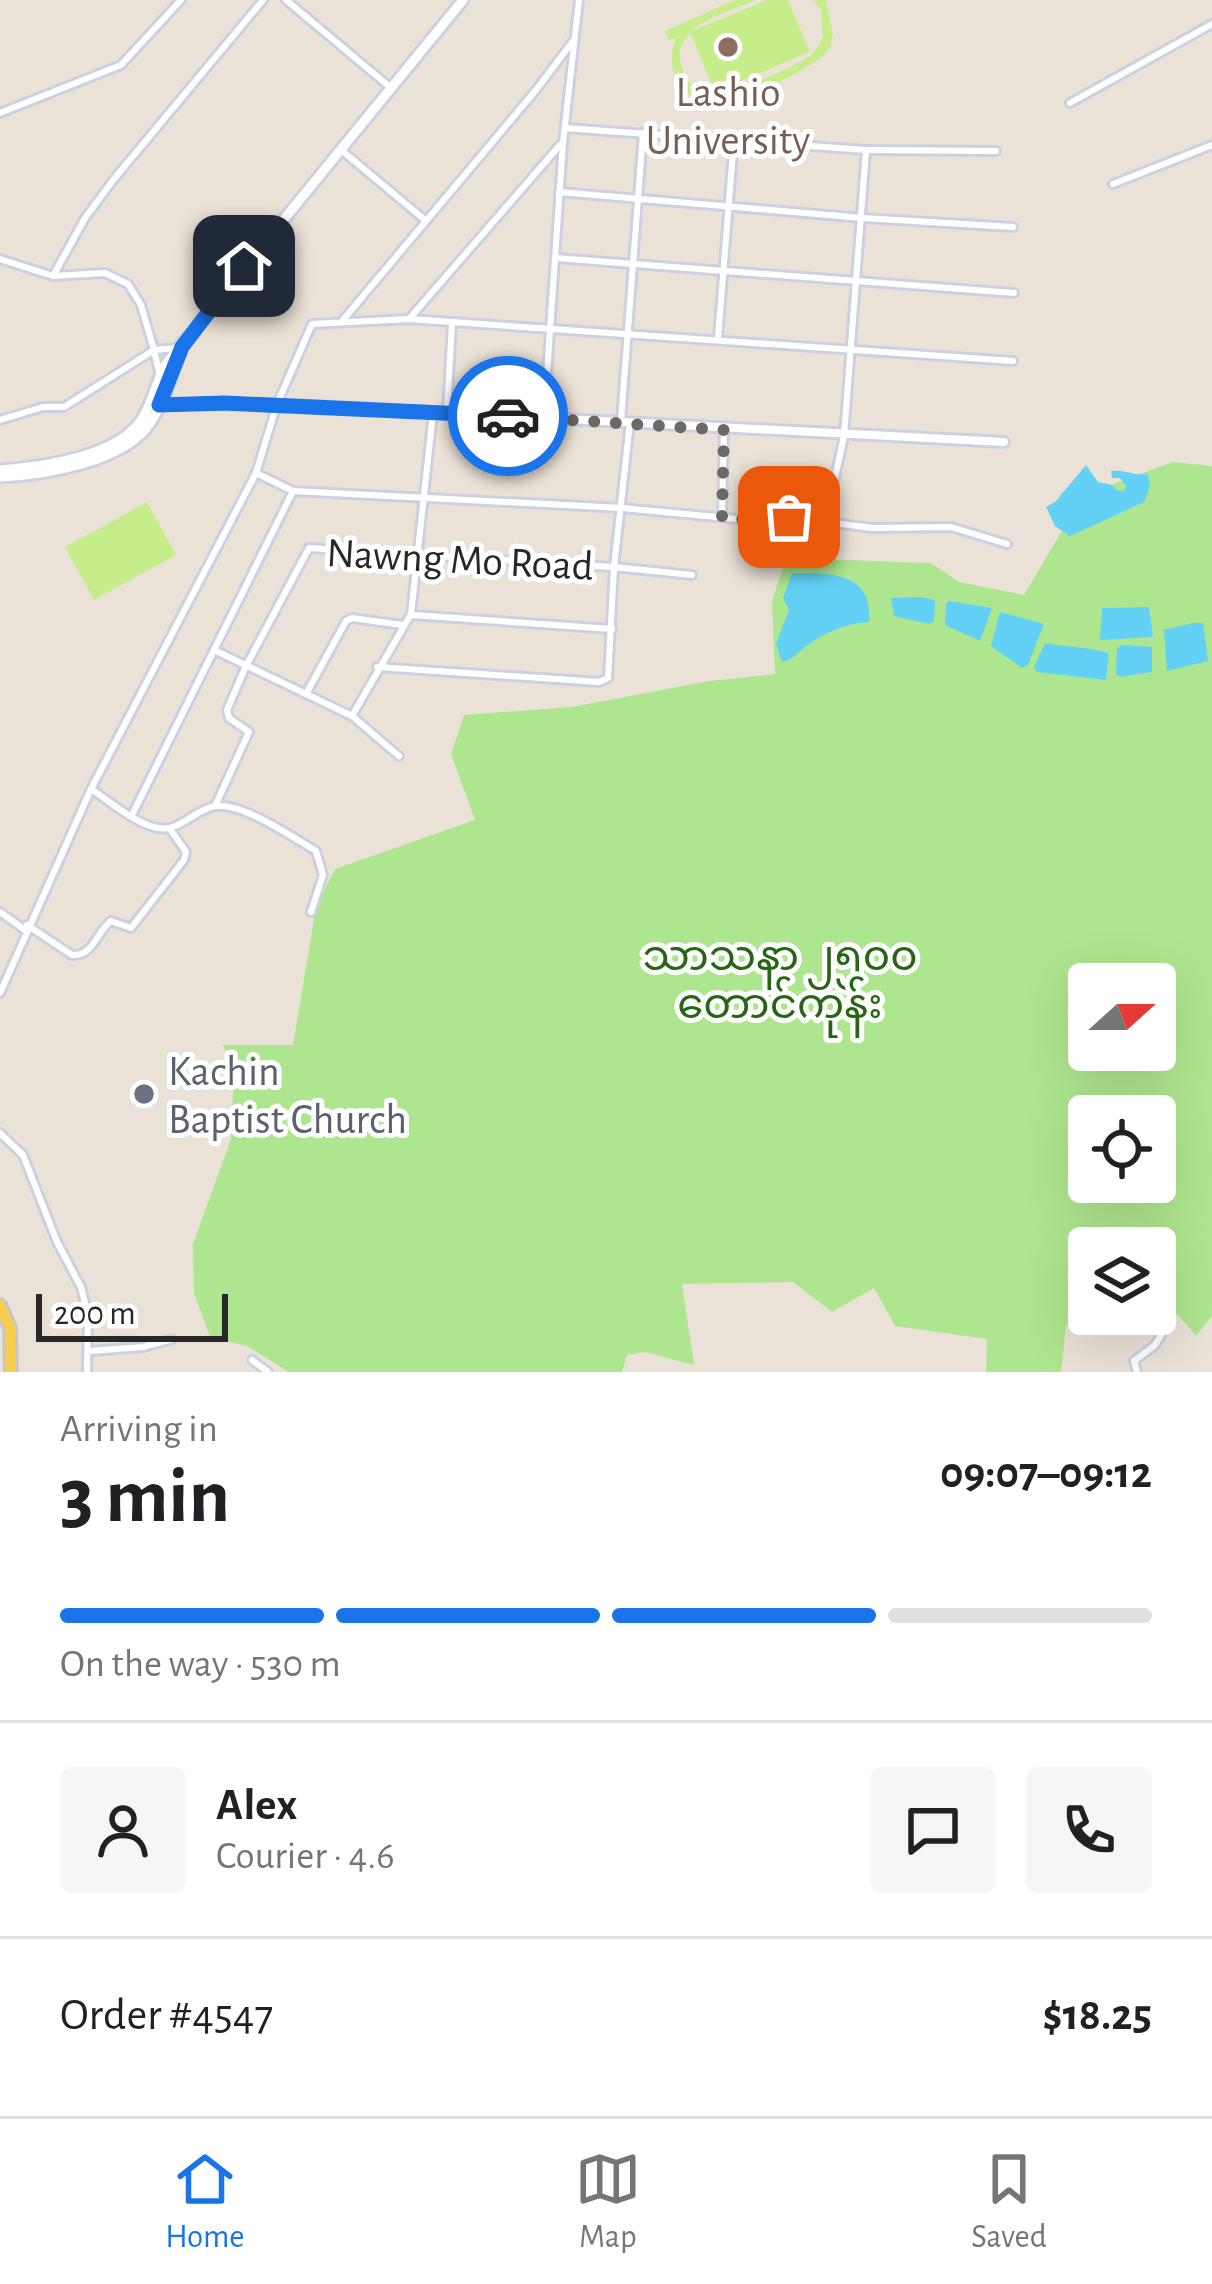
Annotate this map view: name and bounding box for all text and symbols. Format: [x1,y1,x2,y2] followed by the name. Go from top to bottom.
[715,34,741,60] marker: Lashio University
[646,72,810,162] place label: Lashio University
[193,215,295,317] pin
[211,233,277,299] icon: home
[448,356,568,476] courier
[475,383,541,449] icon: car
[738,466,840,568] pin
[756,484,822,550] icon: bag
[325,532,595,588] street label: Nawng Mo Road
[642,936,918,1038] park label: သာသနာ ၂၅၀၀ တောင်ကုန်း
[1068,963,1176,1071] north arrow
[1068,963,1176,1335] map controls
[168,1051,407,1141] place label: Kachin Baptist Church
[131,1081,157,1107] marker: Kachin Baptist Church
[1068,1095,1176,1203] button: locate
[1068,1227,1176,1335] button: layers
[36,1288,228,1341] scale bar
[54,1298,136,1331] text: 200 m
[60,1410,218,1449] text: Arriving in
[940,1451,1152,1496] text: 09:07–09:12
[60,1459,230,1537] text: 3 min
[60,1645,341,1684] text: On the way · 530 m
[60,1767,186,1893] button: person
[870,1767,996,1893] button: chat
[1026,1767,1152,1893] button: phone
[216,1783,297,1828] text: Alex
[216,1837,395,1876] text: Courier · 4.6
[60,1993,273,2038] text: Order #4547
[1042,1993,1152,2038] text: $18.25
[165,2146,245,2258] tab: Home
[575,2146,641,2258] tab: Map
[971,2146,1047,2258] tab: Saved

